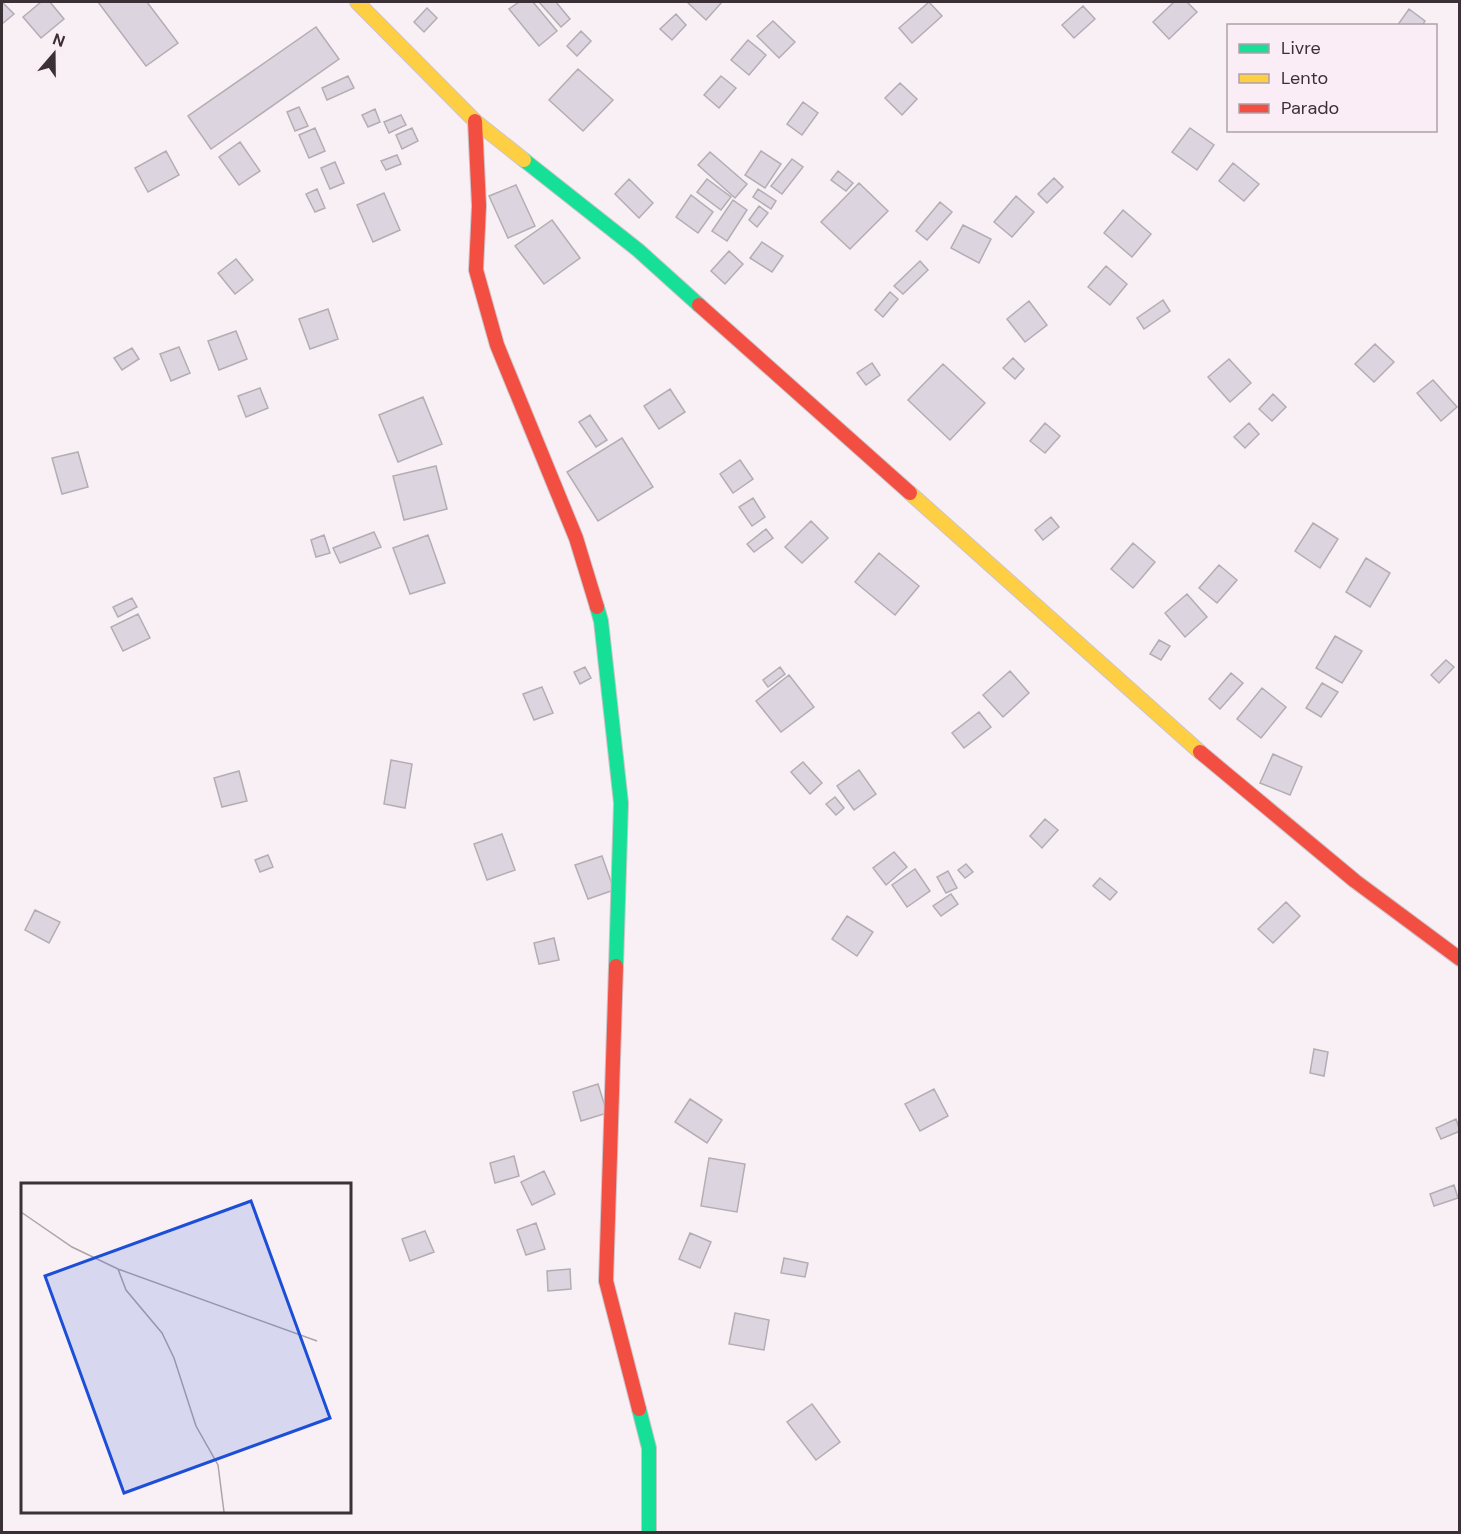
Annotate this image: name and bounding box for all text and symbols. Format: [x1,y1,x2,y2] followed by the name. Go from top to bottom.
[24,24,84,84] north arrow
[1227,24,1437,132] legend
[50,29,68,52] text: N
[1281,36,1321,60] text: Livre
[1281,66,1328,90] text: Lento
[1281,96,1339,120] text: Parado
[21,1183,351,1513] inset map

